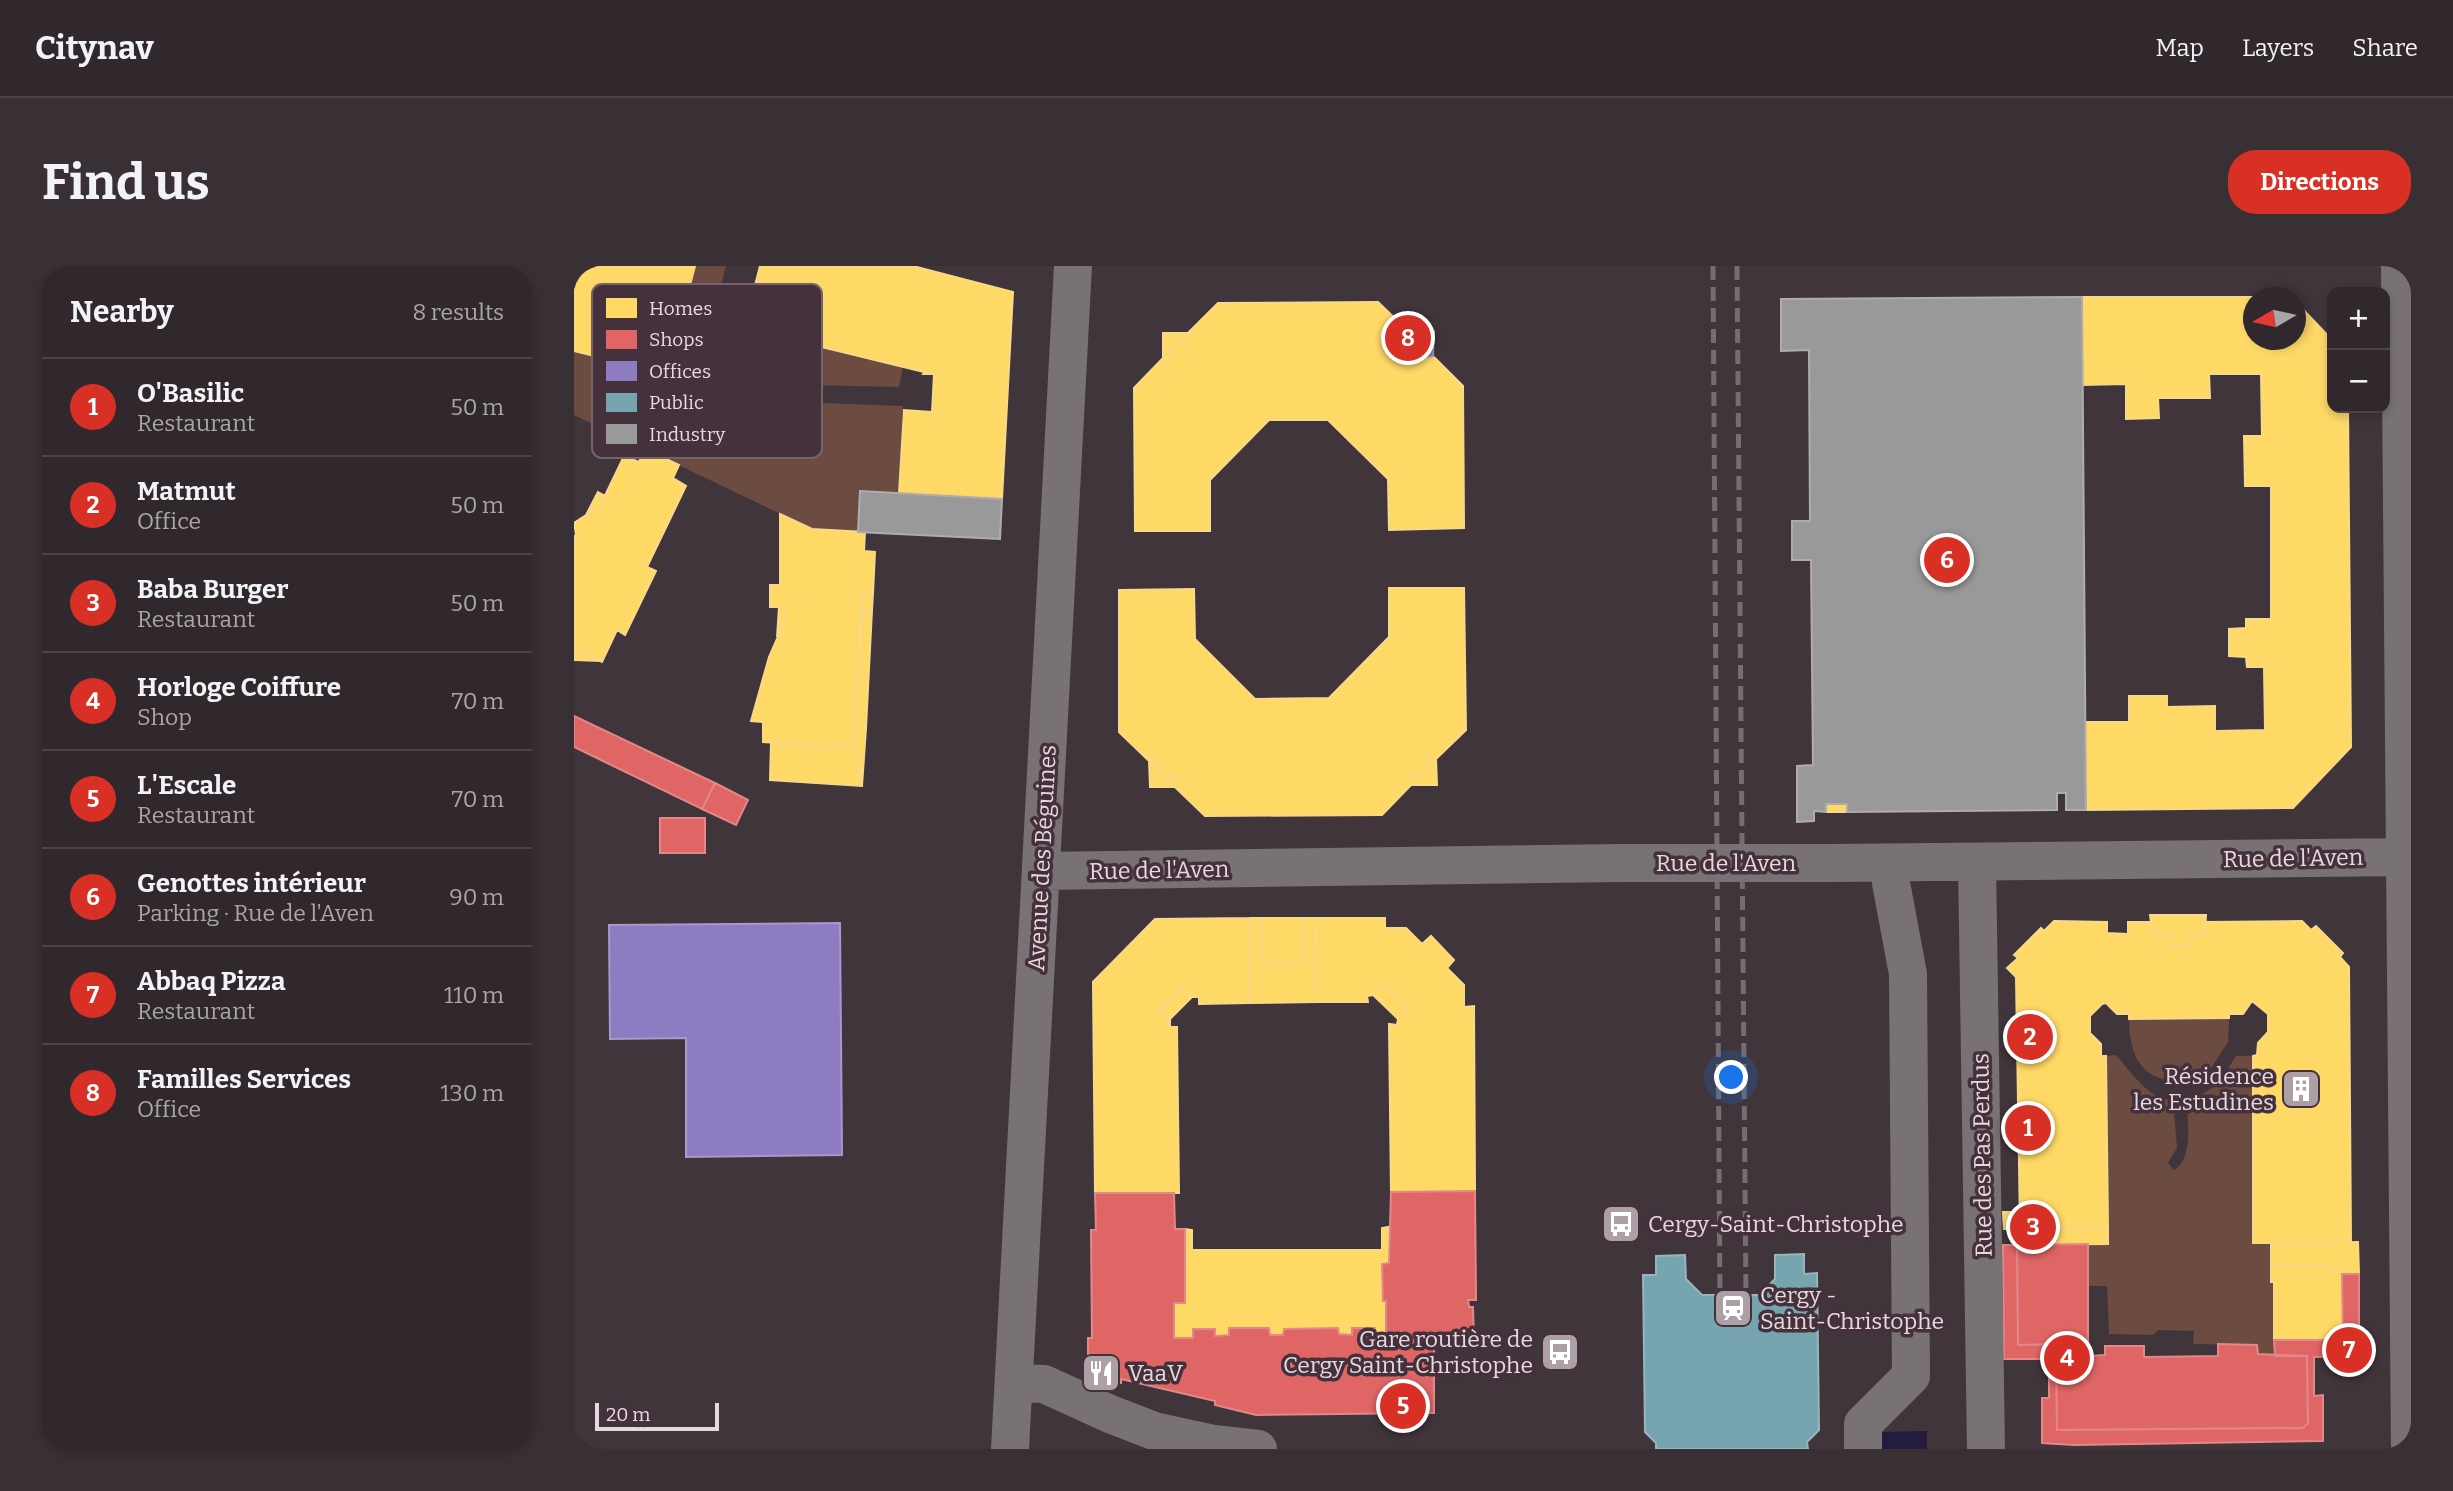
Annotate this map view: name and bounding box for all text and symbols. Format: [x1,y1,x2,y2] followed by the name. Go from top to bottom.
[35,28,154,68] text: Citynav
[2156,34,2204,62] text: Map
[2242,34,2314,62] text: Layers
[2352,34,2418,62] text: Share
[2228,150,2411,214] button: Directions
[42,153,210,212] text: Find us
[592,284,822,458] legend
[2243,287,2306,350] north arrow
[2327,287,2390,413] map controls
[2327,287,2390,350] button: +
[70,294,174,330] text: Nearby
[649,297,712,320] text: Homes
[412,298,504,326] text: 8 results
[1385,312,1431,364] pin: 8
[649,328,704,351] text: Shops
[2327,350,2390,413] button: −
[649,360,711,383] text: Offices
[137,378,244,409] text: O'Basilic
[649,391,704,414] text: Public
[88,393,98,421] text: 1
[450,393,504,421] text: 50 m
[137,409,255,437] text: Restaurant
[649,423,726,446] text: Industry
[137,476,236,507] text: Matmut
[87,491,99,519] text: 2
[450,491,504,519] text: 50 m
[137,507,201,535] text: Office
[1924,534,1970,586] pin: 6
[137,574,289,605] text: Baba Burger
[86,589,100,617] text: 3
[450,589,504,617] text: 50 m
[137,605,255,633] text: Restaurant
[137,672,341,703] text: Horloge Coiffure
[86,687,100,715] text: 4
[452,687,504,715] text: 70 m
[137,703,192,731] text: Shop
[1022,744,1062,972] street label: Avenue des Béguines
[137,770,236,801] text: L'Escale
[87,785,99,813] text: 5
[452,785,504,813] text: 70 m
[137,801,255,829] text: Restaurant
[2223,843,2364,873] street label: Rue de l'Aven
[1656,849,1797,877] street label: Rue de l'Aven
[1089,855,1230,885] street label: Rue de l'Aven
[137,868,366,899] text: Genottes intérieur
[86,883,100,911] text: 6
[449,883,504,911] text: 90 m
[137,899,374,927] text: Parking · Rue de l'Aven
[137,966,286,997] text: Abbaq Pizza
[87,981,99,1009] text: 7
[444,981,504,1009] text: 110 m
[137,997,255,1025] text: Restaurant
[2007,1011,2053,1063] pin: 2
[1966,1053,1998,1257] street label: Rue des Pas Perdus
[1714,1060,1748,1094] your location
[2133,1062,2274,1116] place label: Résidence les Estudines
[137,1064,351,1095] text: Familles Services
[2280,1068,2322,1110] building icon: Résidence les Estudines
[86,1079,100,1107] text: 8
[440,1079,504,1107] text: 130 m
[137,1095,201,1123] text: Office
[2005,1102,2051,1154] pin: 1
[2010,1201,2056,1253] pin: 3
[1600,1203,1642,1245] bus stop icon: Cergy-Saint-Christophe
[1648,1210,1904,1238] place label: Cergy-Saint-Christophe
[1760,1281,1944,1335] place label: Cergy - Saint-Christophe
[1712,1287,1754,1329] station icon: Cergy - Saint-Christophe
[2326,1324,2372,1376] pin: 7
[1283,1325,1533,1379] place label: Gare routière de Cergy Saint-Christophe
[1539,1331,1581,1373] bus stop icon: Gare routière de Cergy Saint-Christophe
[2044,1332,2090,1384] pin: 4
[1080,1352,1122,1394] restaurant icon: VaaV
[1128,1359,1183,1387] place label: VaaV
[1380,1380,1426,1432] pin: 5
[595,1400,719,1432] scale bar
[606,1403,650,1426] text: 20 m

